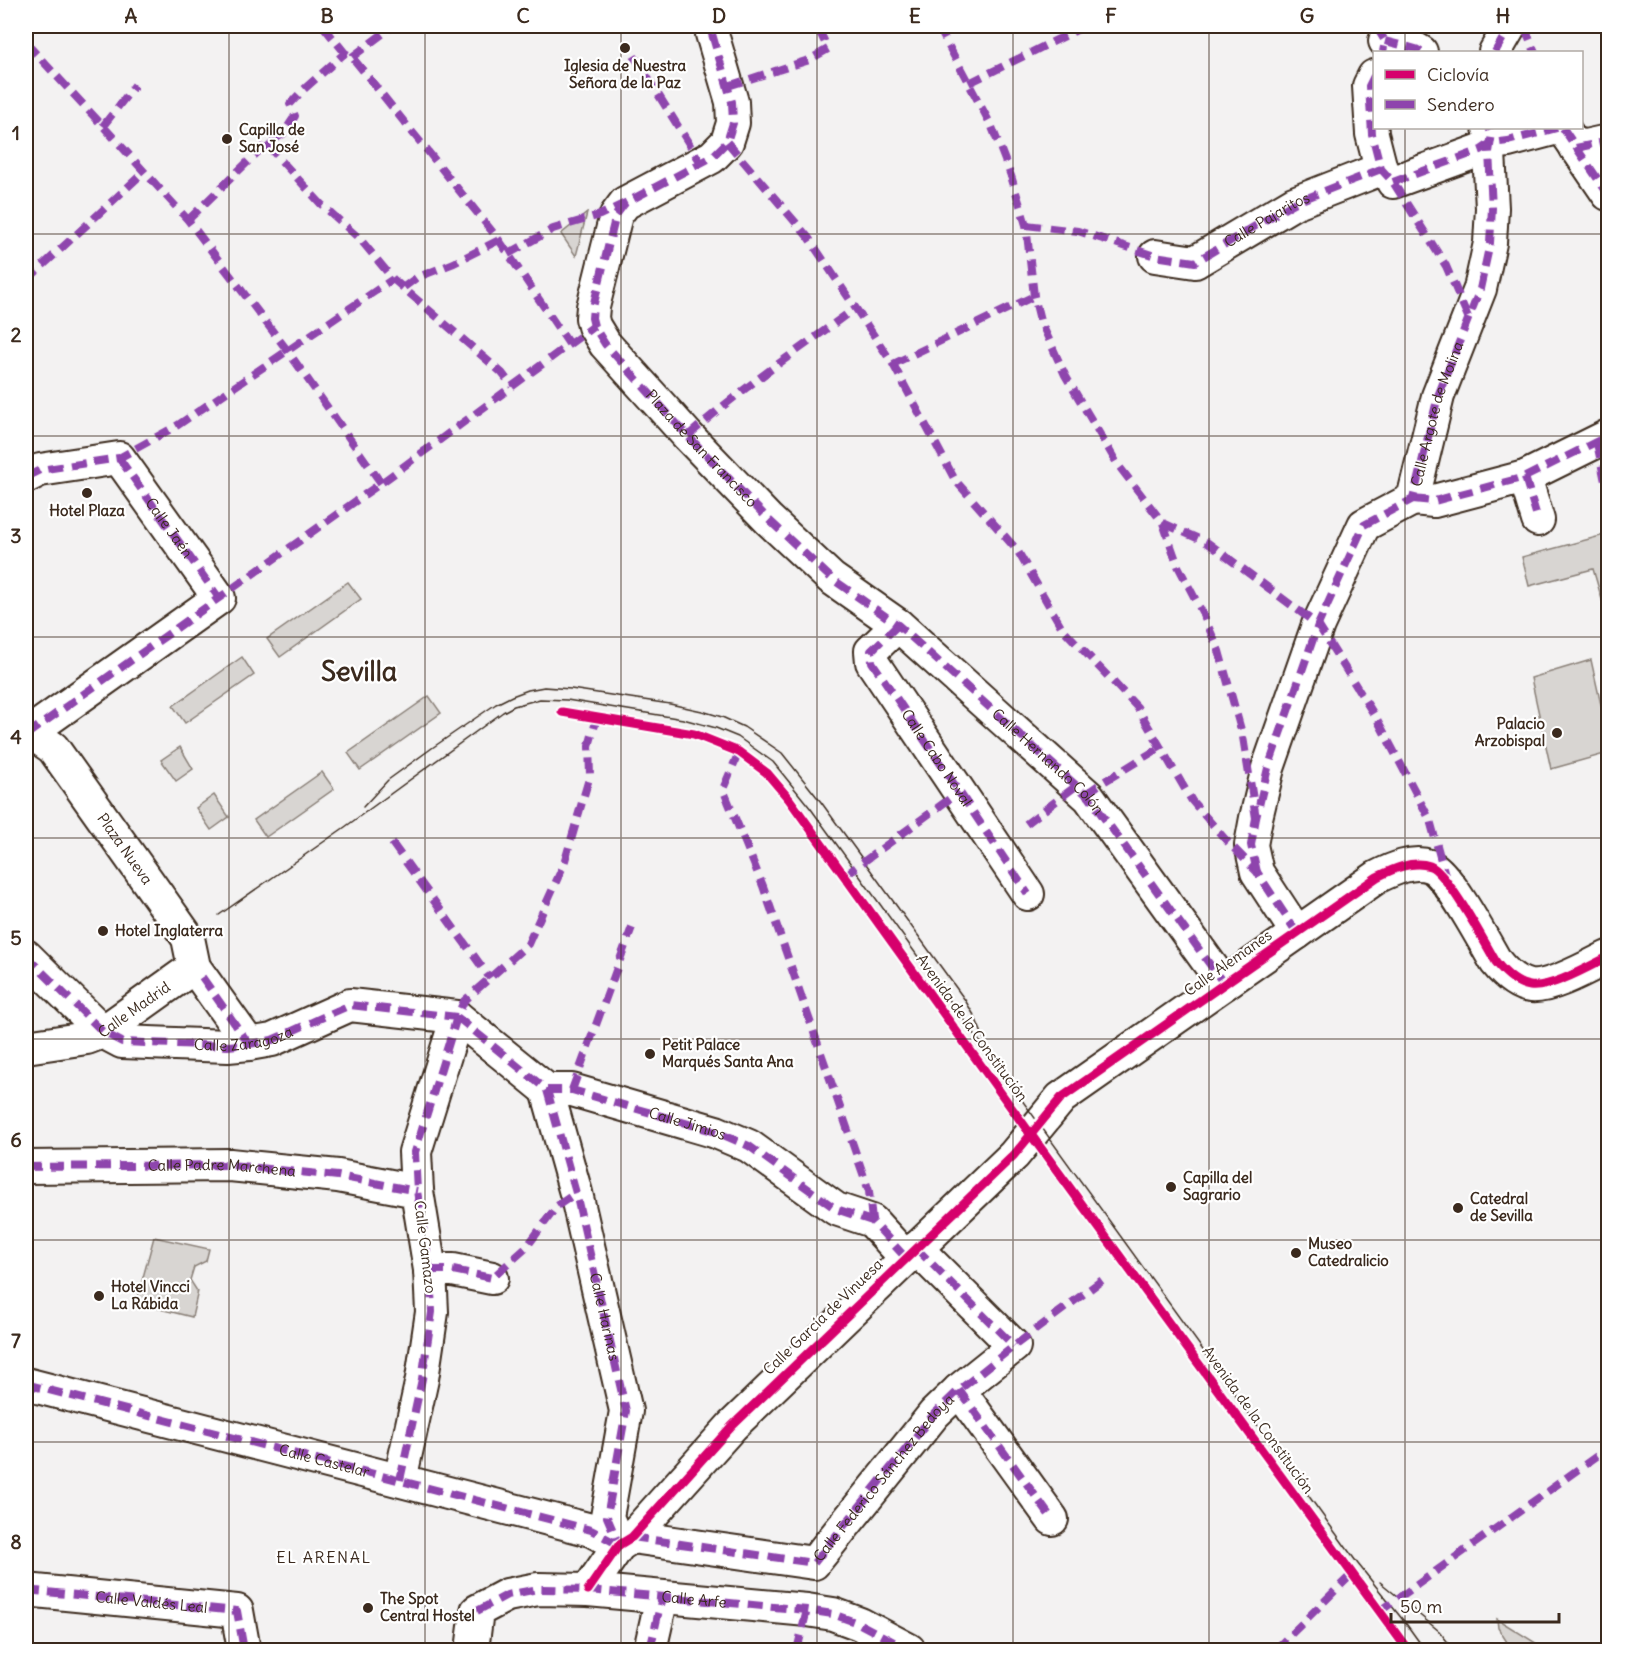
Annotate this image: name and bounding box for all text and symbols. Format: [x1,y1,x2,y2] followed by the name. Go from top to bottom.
[125,3,138,28] text: A
[320,3,334,28] text: B
[516,3,530,28] text: C
[712,3,726,28] text: D
[909,3,921,28] text: E
[1105,3,1117,28] text: F
[1300,3,1314,28] text: G
[1496,3,1510,28] text: H
[618,41,632,55] marker: Iglesia de Nuestra Señora de la Paz
[1373,51,1583,129] legend
[564,56,687,92] place label: Iglesia de Nuestra Señora de la Paz
[1427,63,1489,86] text: Ciclovía
[1427,93,1495,116] text: Sendero
[12,120,20,145] text: 1
[239,120,305,156] place label: Capilla de San José
[220,132,234,146] marker: Capilla de San José
[1221,188,1313,251] street label: Calle Pajaritos
[11,322,22,347] text: 2
[1406,338,1468,488] street label: Calle Argote de Molina
[642,386,762,511] street label: Plaza de San Francisco
[80,486,94,500] marker: Hotel Plaza
[141,494,198,562] street label: Calle Jaén
[49,501,125,520] place label: Hotel Plaza
[10,523,22,548] text: 3
[321,654,397,688] district label: Sevilla
[988,704,1109,818] street label: Calle Hernando Colón
[897,705,976,810] street label: Calle Cabo Noval
[1475,714,1546,751] place label: Palacio Arzobispal
[10,724,22,749] text: 4
[1550,726,1564,740] marker: Palacio Arzobispal
[93,809,157,888] street label: Plaza Nueva
[115,921,223,941] place label: Hotel Inglaterra
[96,924,110,938] marker: Hotel Inglaterra
[10,925,22,950] text: 5
[1180,925,1276,1000] street label: Calle Alemanes
[912,950,1033,1105] street label: Avenida de la Constitución
[94,977,174,1042] street label: Calle Madrid
[194,1022,296,1055] street label: Calle Zaragoza
[662,1035,794,1072] place label: Petit Palace Marqués Santa Ana
[643,1047,657,1061] marker: Petit Palace Marqués Santa Ana
[647,1103,729,1144] street label: Calle Jimios
[10,1127,22,1152] text: 6
[148,1155,297,1181] street label: Calle Padre Marchena
[1183,1168,1252,1205] place label: Capilla del Sagrario
[1164,1180,1178,1194] marker: Capilla del Sagrario
[1470,1189,1533,1225] place label: Catedral de Sevilla
[410,1199,441,1294] street label: Calle Gamazo
[1451,1201,1465,1215] marker: Catedral de Sevilla
[1308,1234,1389,1270] place label: Museo Catedralicio
[1289,1246,1303,1260] marker: Museo Catedralicio
[759,1254,887,1379] street label: Calle García de Vinuesa
[586,1271,624,1363] street label: Calle Harinas
[111,1277,190,1313] place label: Hotel Vincci La Rábida
[92,1289,106,1303] marker: Hotel Vincci La Rábida
[11,1328,21,1353] text: 7
[1198,1342,1319,1497] street label: Avenida de la Constitución
[809,1389,958,1565] street label: Calle Federico Sánchez Bedoya
[277,1440,372,1481] street label: Calle Castelar
[10,1529,22,1554] text: 8
[276,1547,372,1567] district label: EL ARENAL
[1391,1586,1559,1624] scale bar
[95,1587,208,1617] street label: Calle Valdés Leal
[661,1587,727,1612] street label: Calle Arfe
[380,1589,475,1625] place label: The Spot Central Hostel
[1400,1595,1442,1618] text: 50 m
[361,1601,375,1615] marker: The Spot Central Hostel

